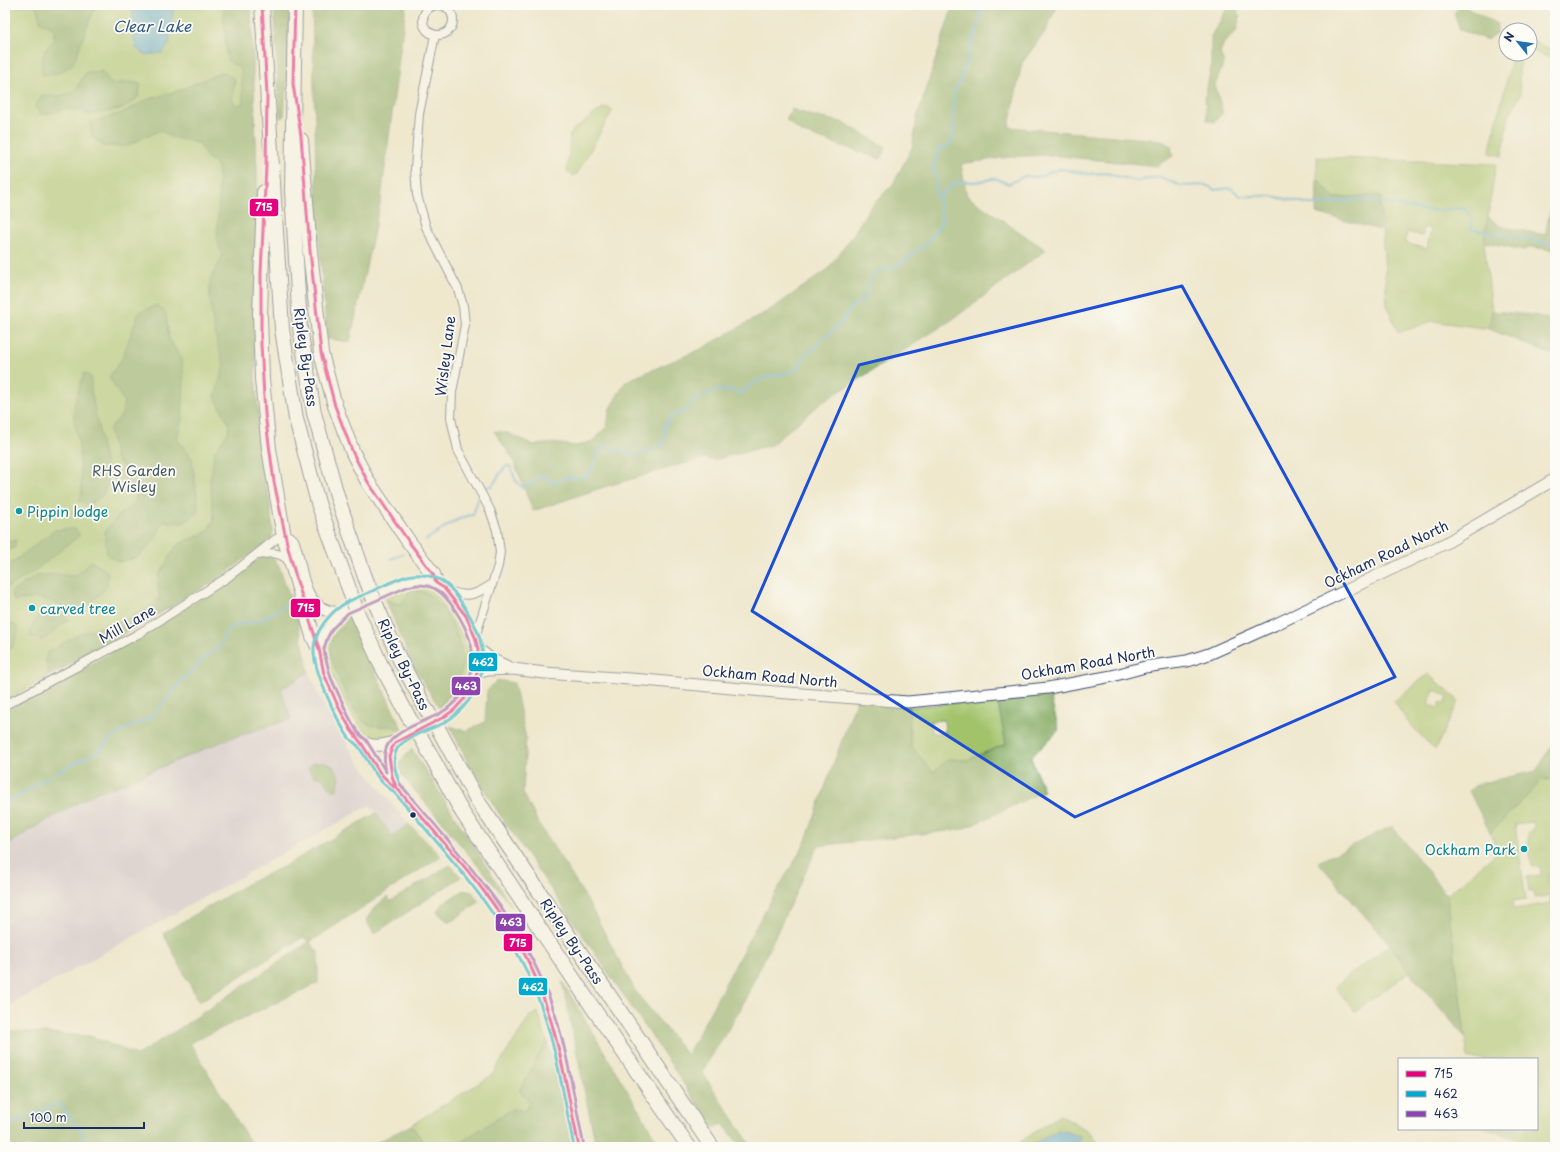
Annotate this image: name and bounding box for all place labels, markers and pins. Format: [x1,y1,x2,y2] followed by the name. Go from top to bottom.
[27,501,108,522] place label: Pippin lodge
[14,506,24,516] marker: Pippin lodge
[40,598,116,619] place label: carved tree
[27,603,37,613] marker: carved tree
[408,810,418,820] unlabelled marker
[1425,839,1516,860] place label: Ockham Park
[1519,844,1529,854] marker: Ockham Park

